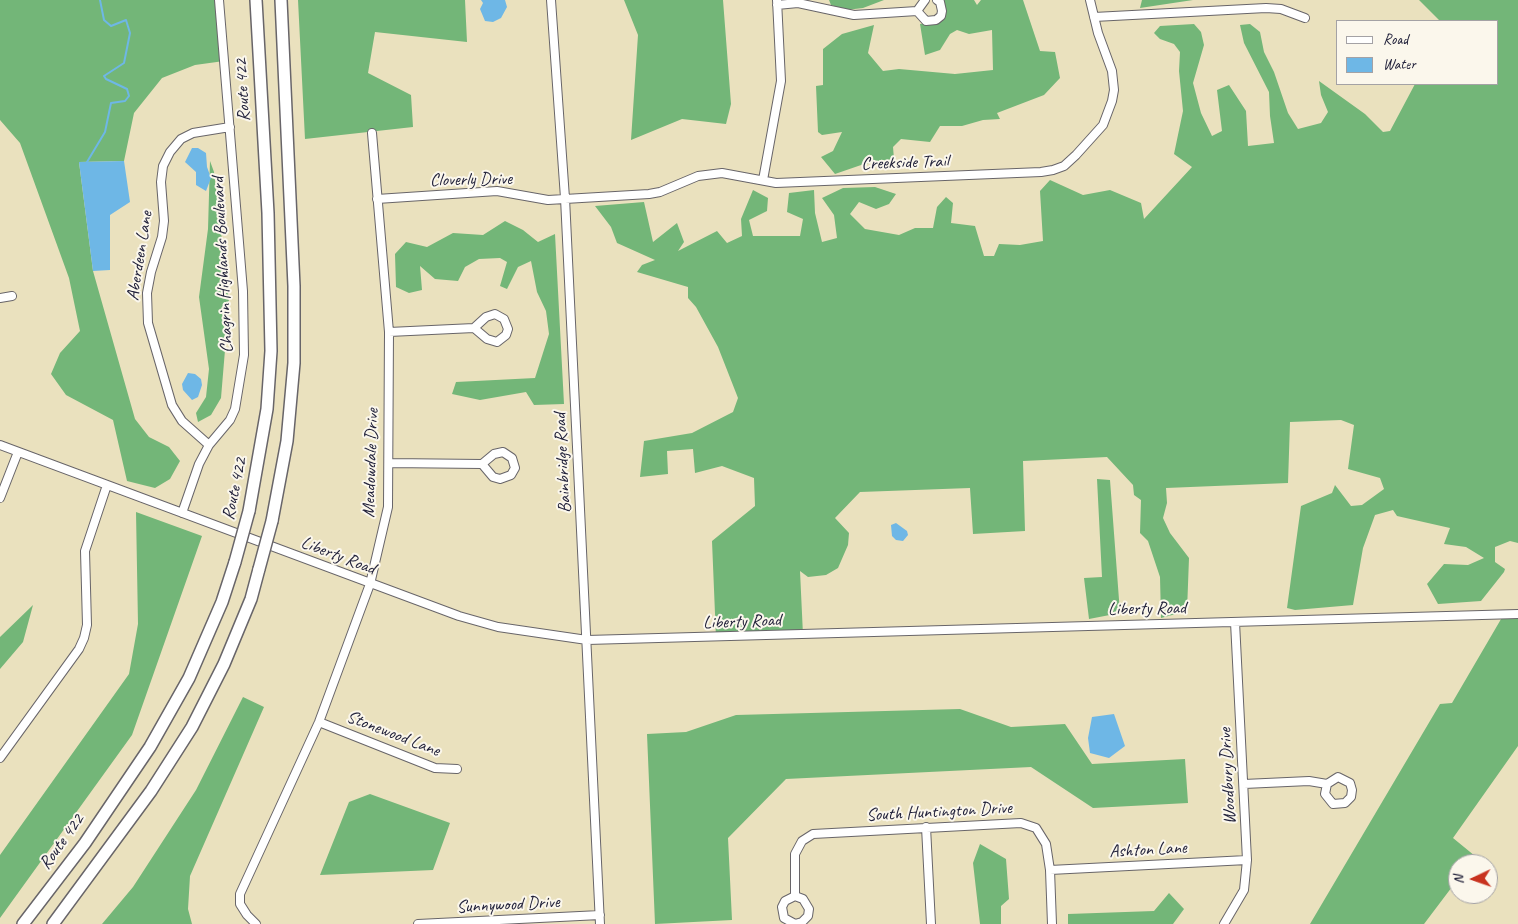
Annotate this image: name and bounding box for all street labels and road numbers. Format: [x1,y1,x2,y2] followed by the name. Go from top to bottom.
[231,58,255,122] street label: Route 422
[861,151,949,175] street label: Creekside Trail
[430,168,512,192] street label: Cloverly Drive
[208,176,238,354] street label: Chagrin Highlands Boulevard
[122,210,158,302] street label: Aberdeen Lane
[358,408,384,518] street label: Meadowdale Drive
[550,412,576,514] street label: Bainbridge Road
[218,456,252,522] street label: Route 422
[298,532,378,580] street label: Liberty Road
[1108,598,1186,620] street label: Liberty Road
[703,610,781,634] street label: Liberty Road
[343,706,443,762] street label: Stonewood Lane
[1215,727,1241,825] street label: Woodbury Drive
[866,797,1012,827] street label: South Huntington Drive
[35,810,89,874] street label: Route 422
[1109,837,1187,863] street label: Ashton Lane
[456,892,560,918] street label: Sunnywood Drive

